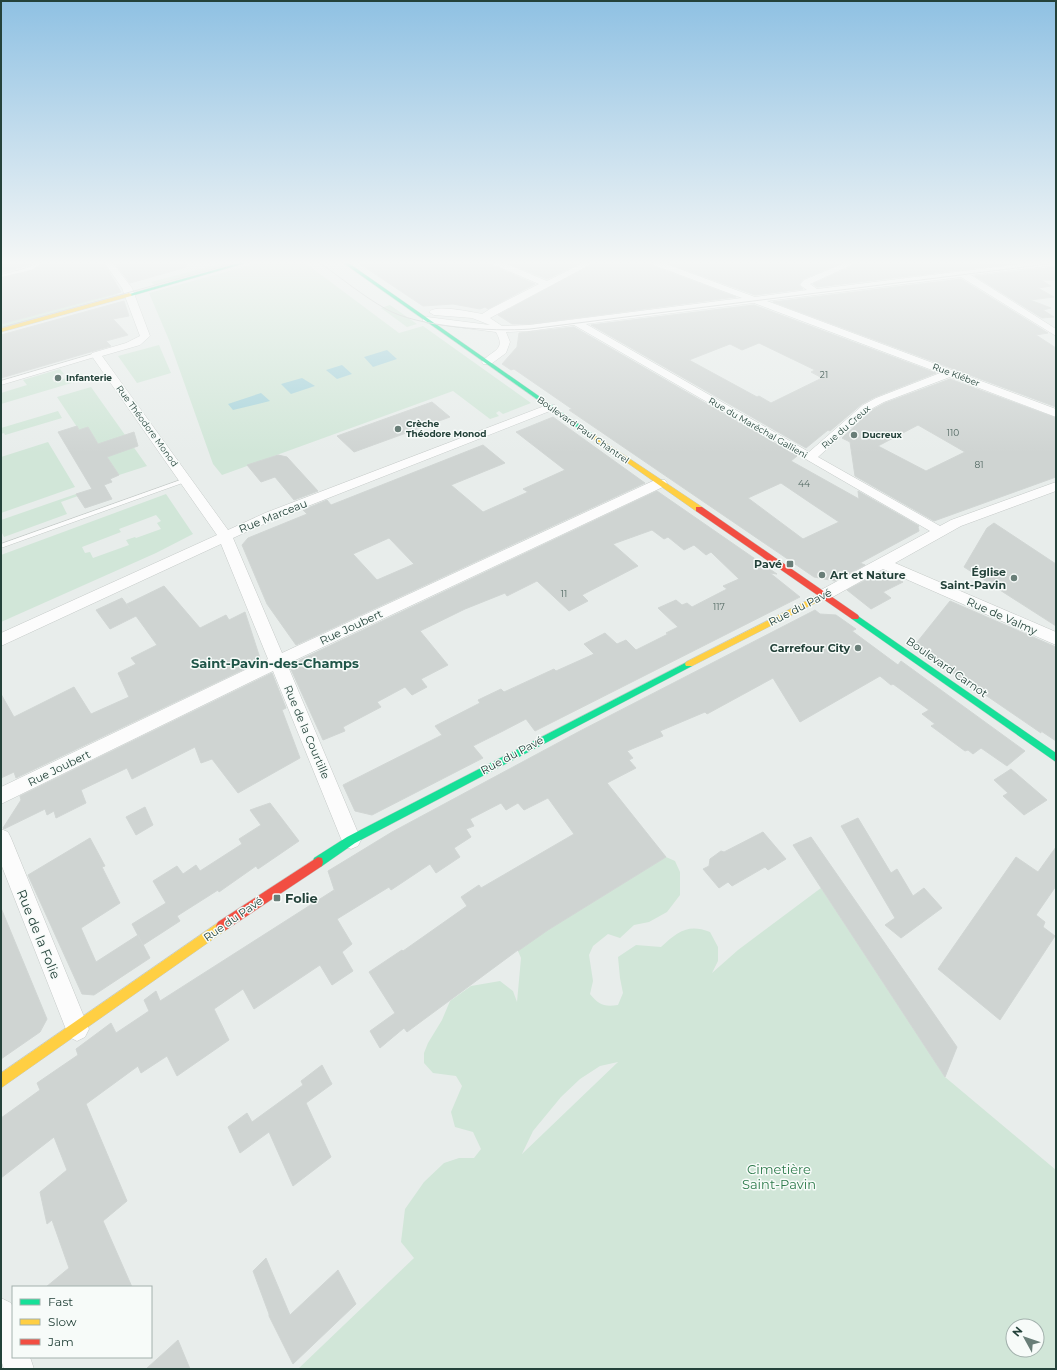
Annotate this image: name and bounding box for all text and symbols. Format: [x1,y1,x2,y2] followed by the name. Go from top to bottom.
[931,360,982,389] street label: Rue Kléber
[820,369,828,380] house number: 21
[66,372,112,383] place label: Infanterie
[53,373,63,383] marker: Infanterie
[114,383,181,468] street label: Rue Théodore Monod
[535,394,631,466] street label: Boulevard Paul Chantrel
[707,395,810,460] street label: Rue du Maréchal Gallieni
[819,402,872,451] street label: Rue du Creux
[406,418,486,439] place label: Crèche Théodore Monod
[393,424,403,434] marker: Crèche Théodore Monod
[947,427,959,438] house number: 110
[862,429,903,440] place label: Ducreux
[849,430,859,440] marker: Ducreux
[975,459,984,470] house number: 81
[798,478,810,489] house number: 44
[237,496,309,536] street label: Rue Marceau
[754,557,782,571] place label: Pavé
[785,559,795,569] marker: Pavé
[940,565,1006,592] place label: Église Saint-Pavin
[829,568,906,582] place label: Art et Nature
[817,570,827,580] marker: Art et Nature
[1009,573,1019,583] marker: Église Saint-Pavin
[766,585,834,629] street label: Rue du Pavé
[561,588,567,599] house number: 11
[965,594,1040,638] street label: Rue de Valmy
[713,601,725,612] house number: 117
[317,606,385,648] street label: Rue Joubert
[904,634,991,701] street label: Boulevard Carnot
[770,641,850,655] place label: Carrefour City
[853,643,863,653] marker: Carrefour City
[191,655,359,671] district label: Saint-Pavin-des-Champs
[281,683,333,781] street label: Rue de la Courtille
[478,732,546,777] street label: Rue du Pavé
[25,747,93,789] street label: Rue Joubert
[14,887,64,981] street label: Rue de la Folie
[285,890,318,906] place label: Folie
[201,893,266,945] street label: Rue du Pavé
[272,893,282,903] marker: Folie
[742,1161,816,1192] park label: Cimetière Saint-Pavin
[12,1286,152,1358] legend
[48,1294,73,1309] text: Fast
[48,1314,77,1329] text: Slow
[1005,1318,1045,1358] north arrow
[1009,1324,1026,1339] text: N
[47,1334,74,1349] text: Jam

